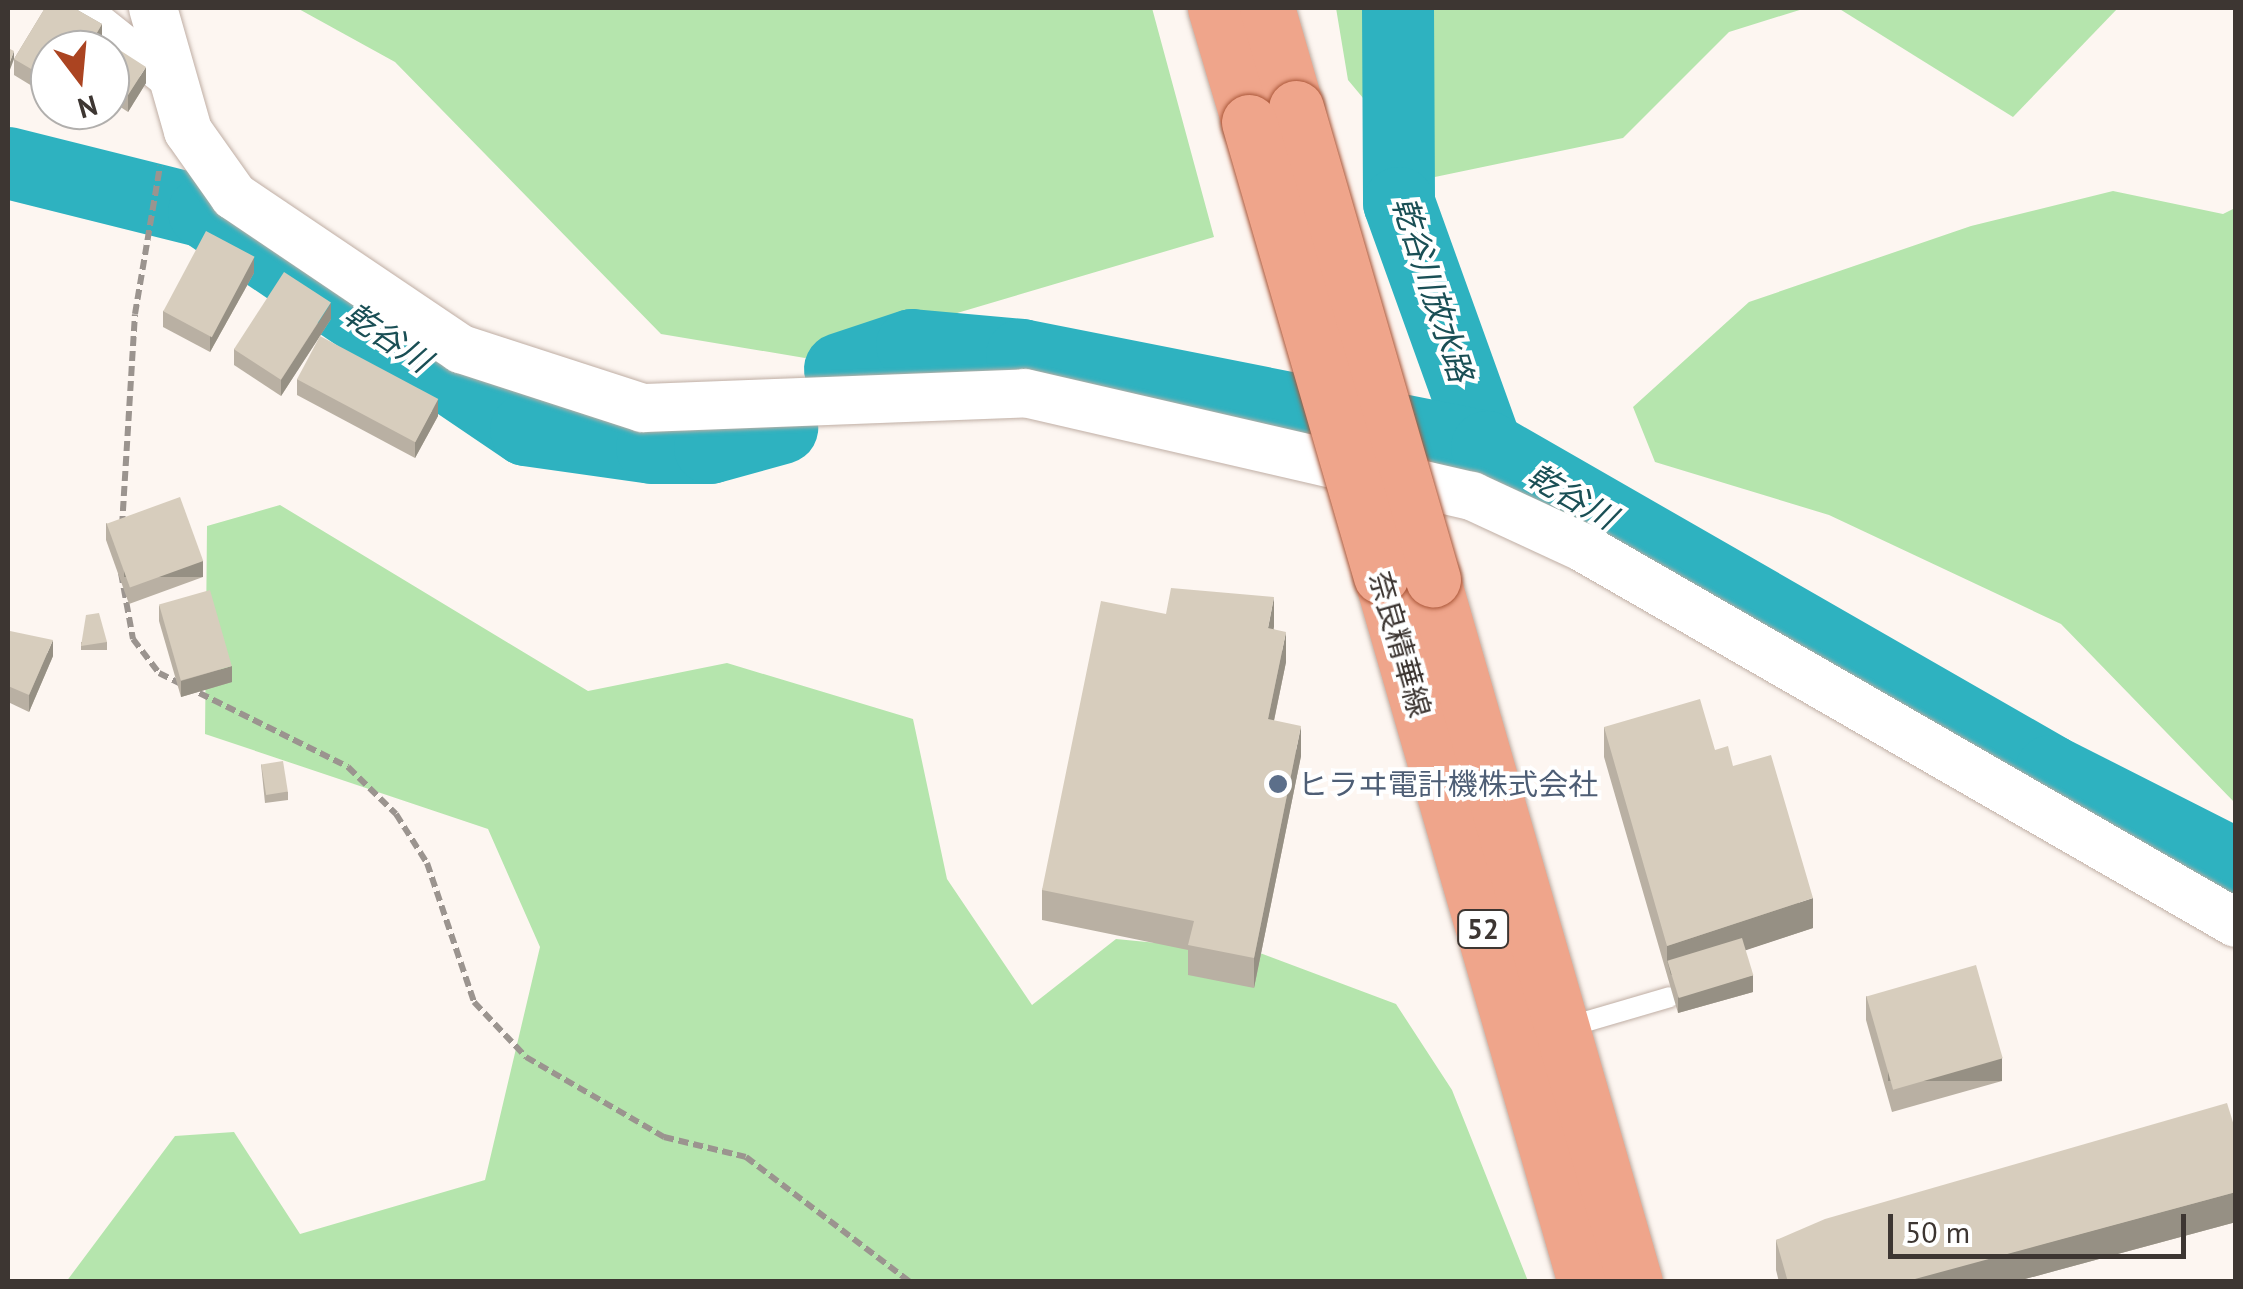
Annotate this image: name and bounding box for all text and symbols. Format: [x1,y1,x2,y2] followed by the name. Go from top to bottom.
[30,30,130,130] north arrow
[74,87,102,128] text: N
[1385,192,1481,386] water label: 乾谷川放水路
[337,294,439,380] water label: 乾谷川
[1521,455,1623,537] water label: 乾谷川
[1362,567,1438,721] street label: 奈良精華線
[1298,766,1598,802] place label: ヒラヰ電計機株式会社
[1267,773,1289,795] marker: ヒラヰ電計機株式会社
[1456,906,1510,952] road number: 52
[1893,1194,2190,1256] scale bar
[1905,1212,1970,1251] text: 50 m

